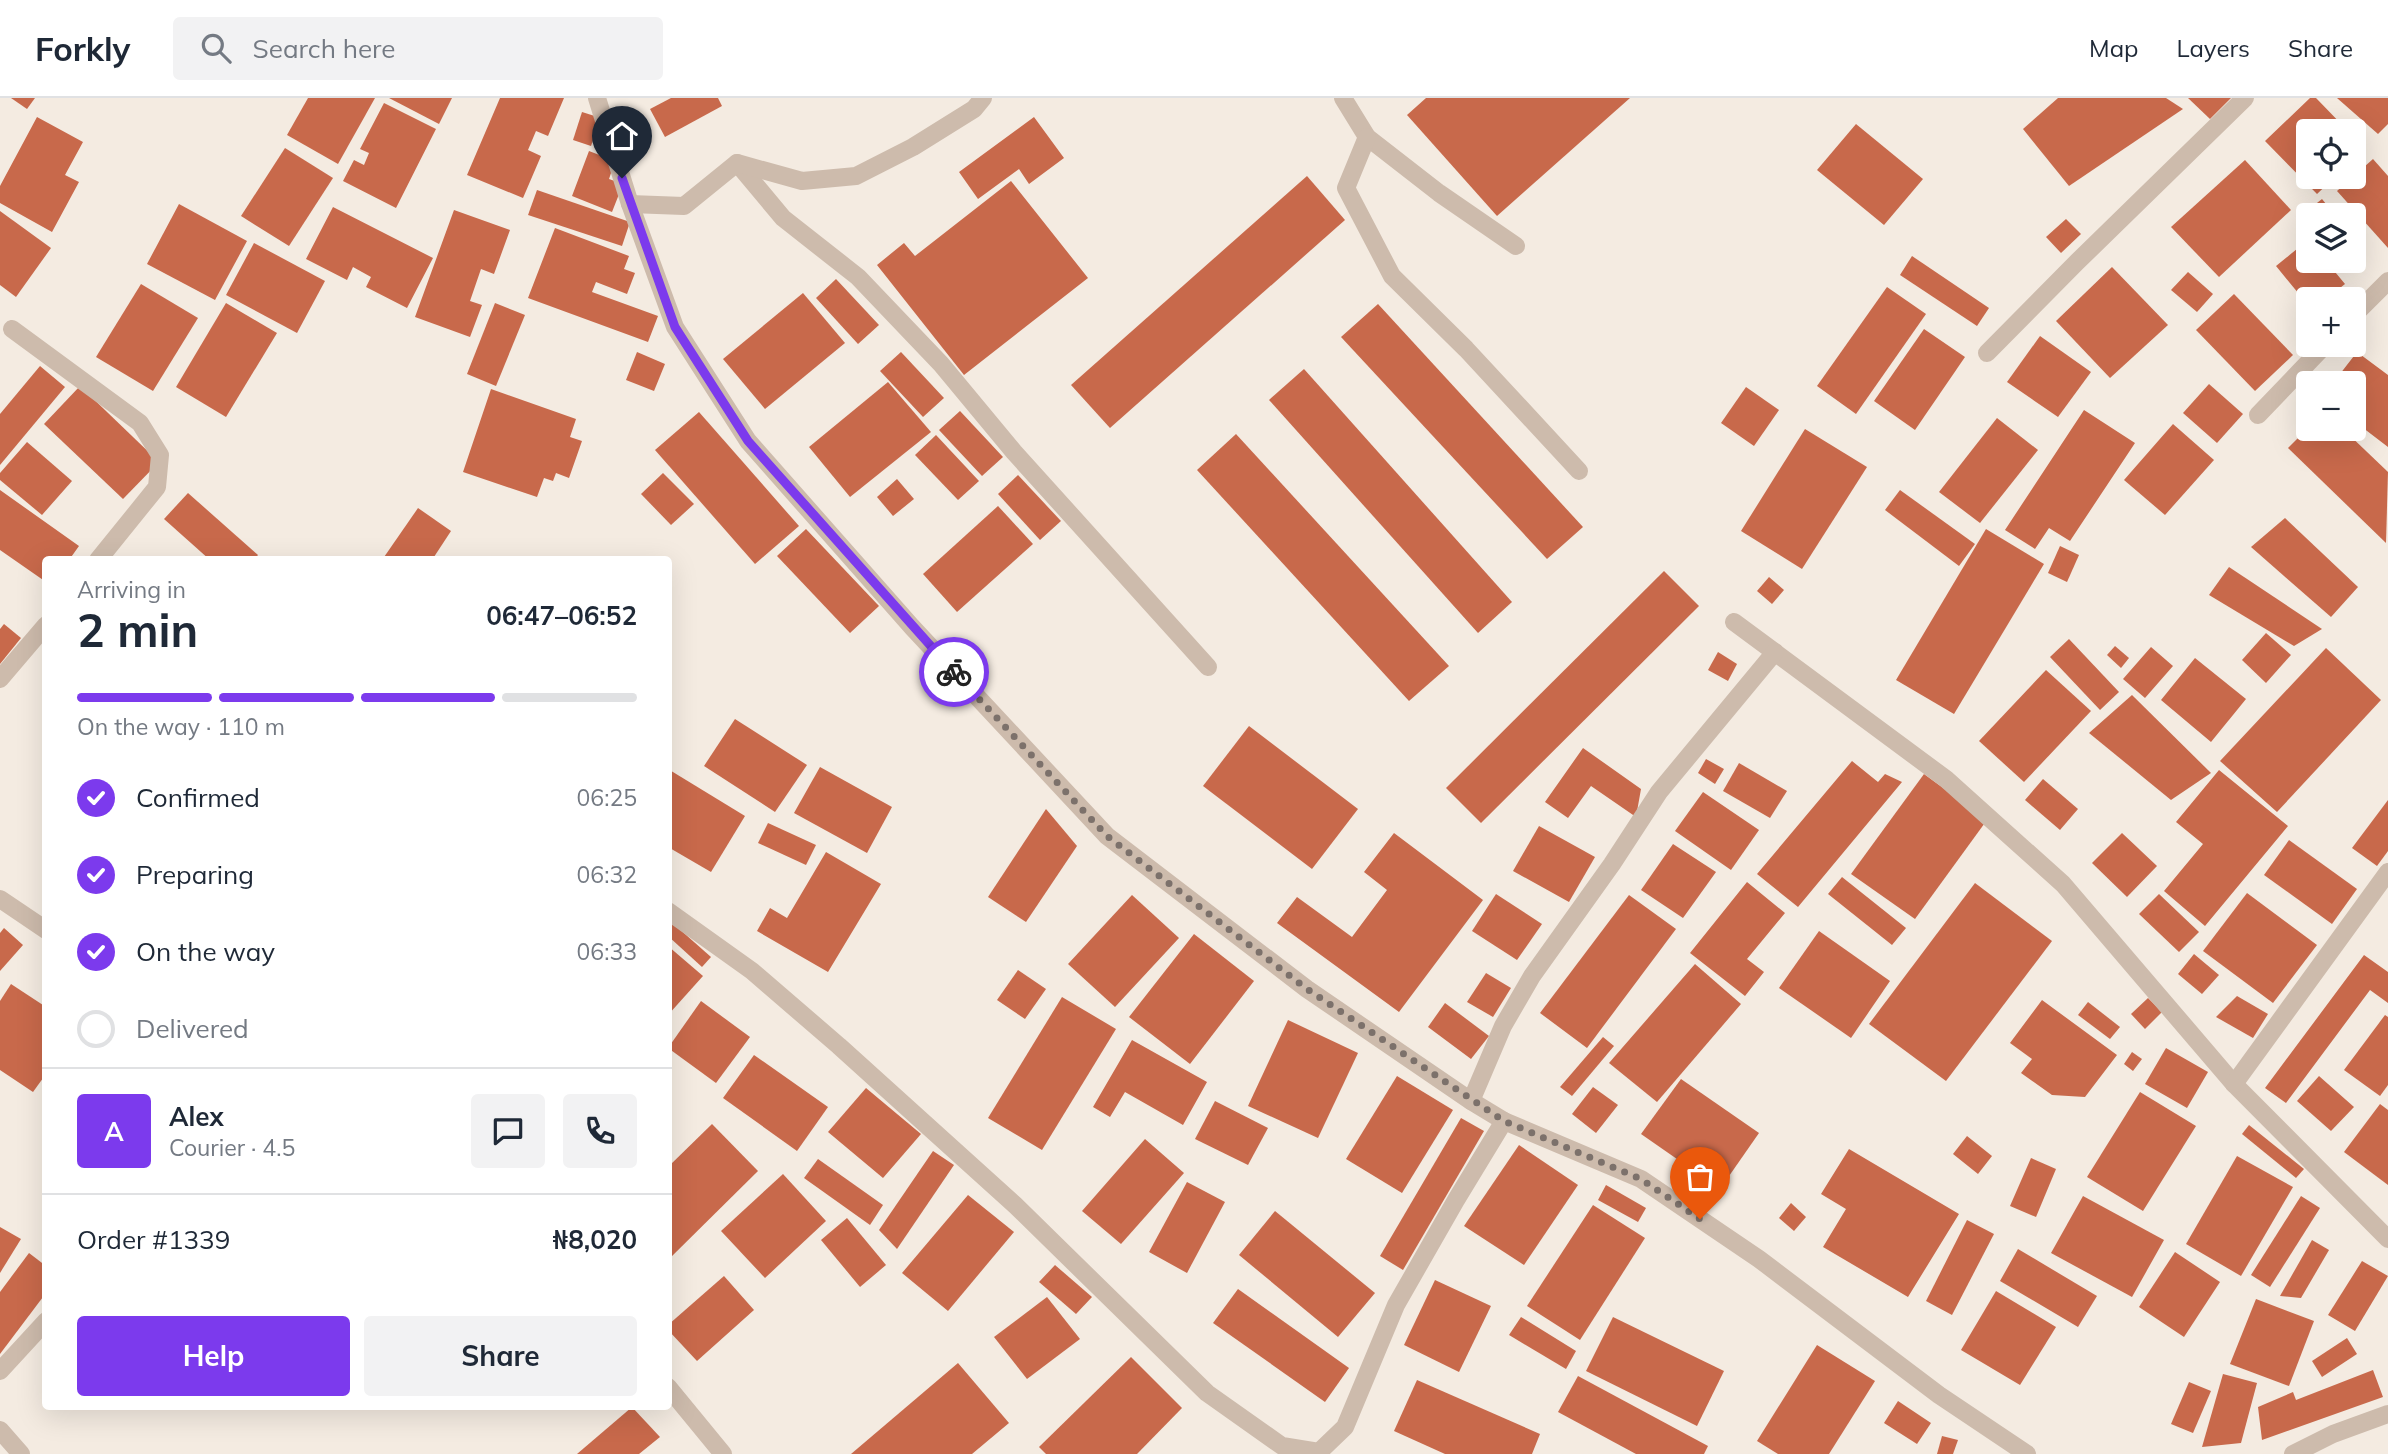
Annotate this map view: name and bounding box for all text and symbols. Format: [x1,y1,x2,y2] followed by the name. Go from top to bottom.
[173,17,663,80] search box
[35,28,131,69] text: Forkly
[197,29,235,67] icon: search
[253,32,395,65] text: Search here
[2089,33,2138,63] text: Map
[2176,33,2250,63] text: Layers
[2288,33,2353,63] text: Share
[592,106,652,178] pin
[603,117,641,155] icon: home
[2296,119,2366,441] map controls
[2296,119,2366,189] button: locate
[2296,203,2366,273] button: layers
[2296,287,2366,357] button: +
[2296,371,2366,441] button: −
[77,575,186,604] text: Arriving in
[486,599,637,632] text: 06:47–06:52
[77,601,198,659] text: 2 min
[919,637,989,707] courier
[935,653,973,691] icon: bike
[77,712,285,741] text: On the way · 110 m
[77,779,115,817] icon: check
[136,781,260,814] text: Confirmed
[577,783,637,812] text: 06:25
[77,856,115,894] icon: check
[136,858,254,891] text: Preparing
[577,860,637,889] text: 06:32
[77,933,115,971] icon: check
[136,935,275,968] text: On the way
[577,937,637,966] text: 06:33
[136,1012,249,1045] text: Delivered
[471,1094,545,1168] button: chat
[563,1094,637,1168] button: phone
[169,1100,224,1133] text: Alex
[104,1115,124,1148] text: A
[169,1133,295,1162] text: Courier · 4.5
[1670,1147,1730,1219] pin
[1681,1158,1719,1196] icon: bag
[77,1223,230,1256] text: Order #1339
[553,1223,637,1256] text: ₦8,020
[77,1316,350,1396] button: Help
[364,1316,637,1396] button: Share

